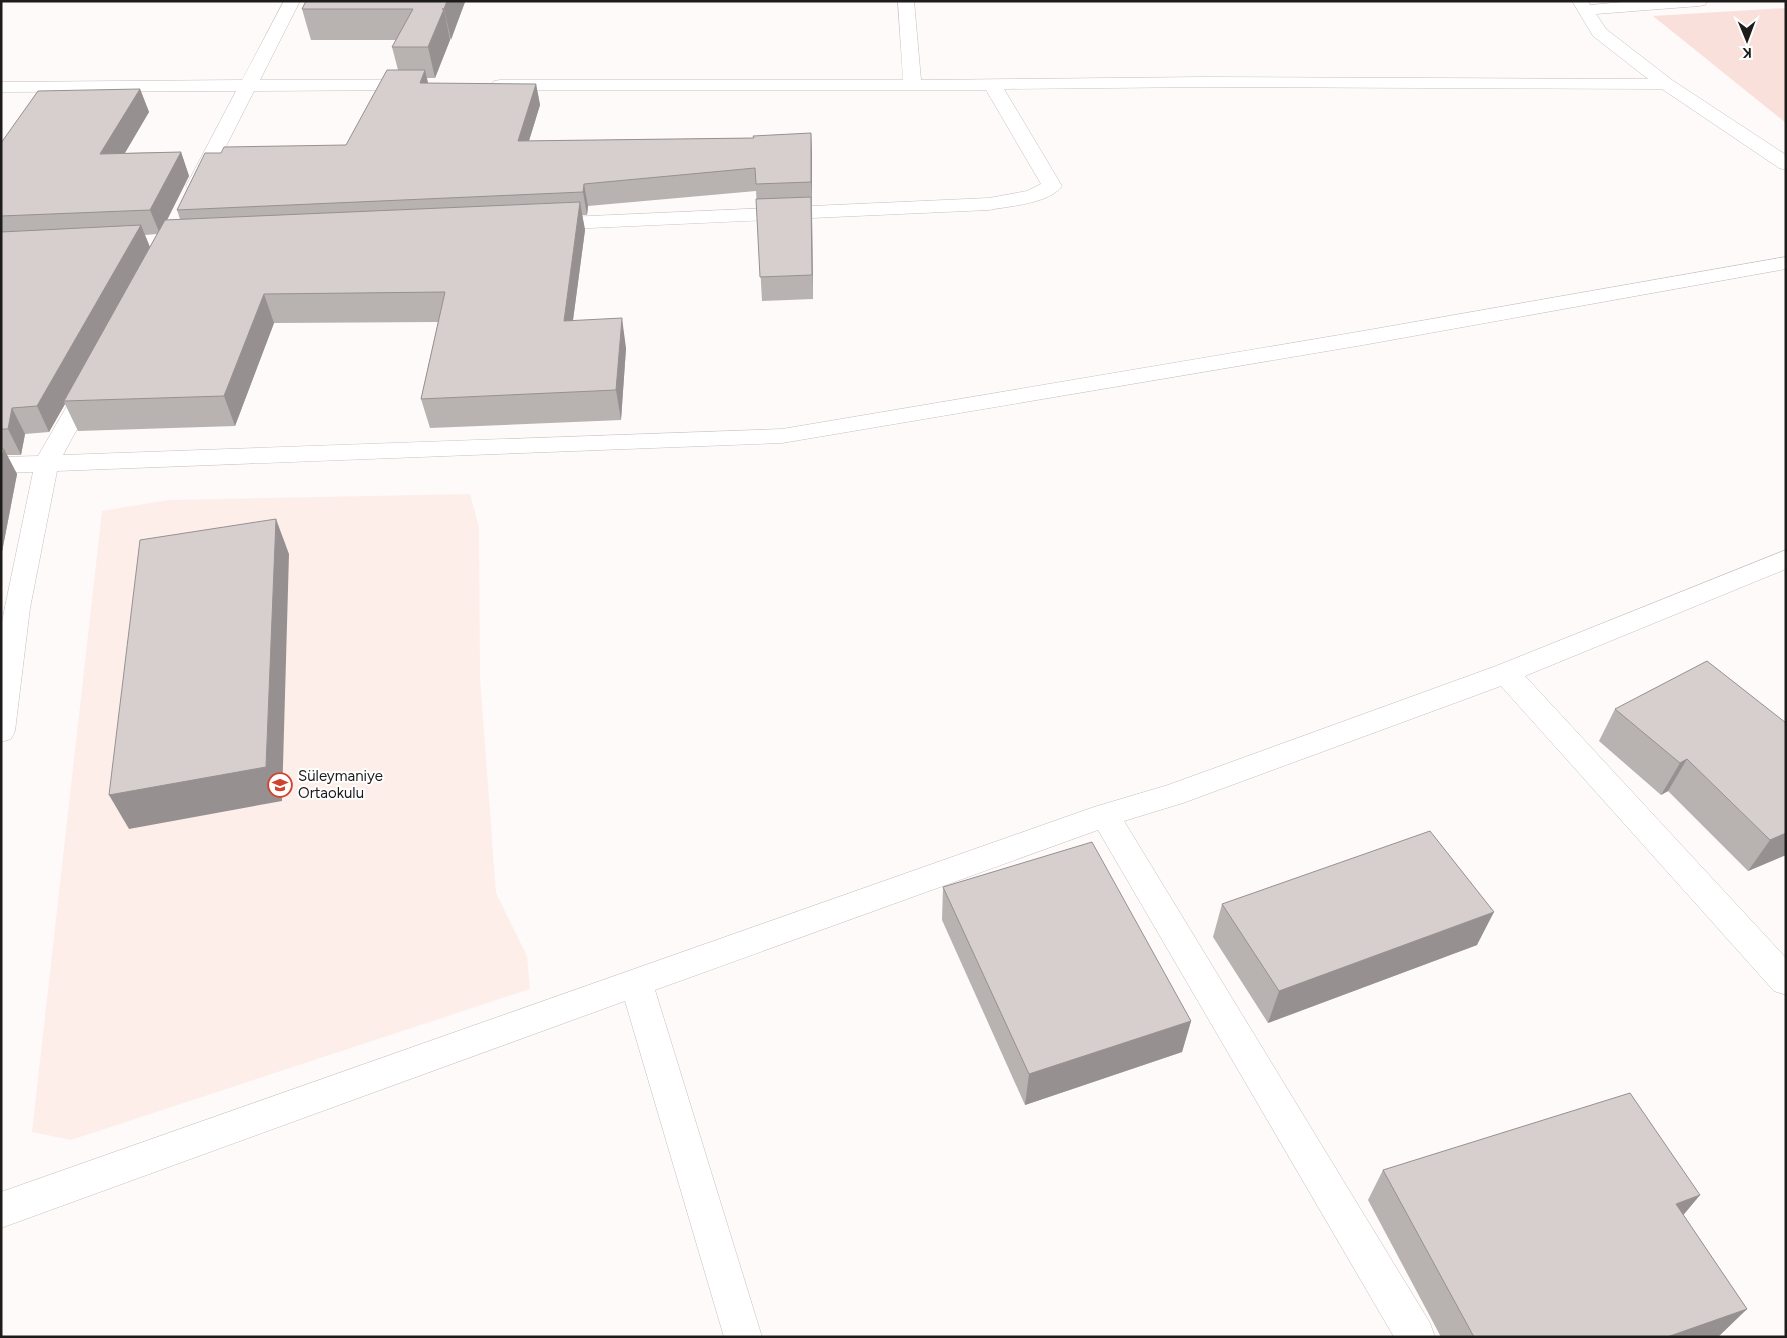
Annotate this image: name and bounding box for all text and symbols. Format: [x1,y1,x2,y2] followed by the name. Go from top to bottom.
[1722,15,1772,65] north arrow
[1742,44,1752,61] text: K
[298,767,383,802] place label: Süleymaniye Ortaokulu
[267,772,293,798] school or university icon: Süleymaniye Ortaokulu

